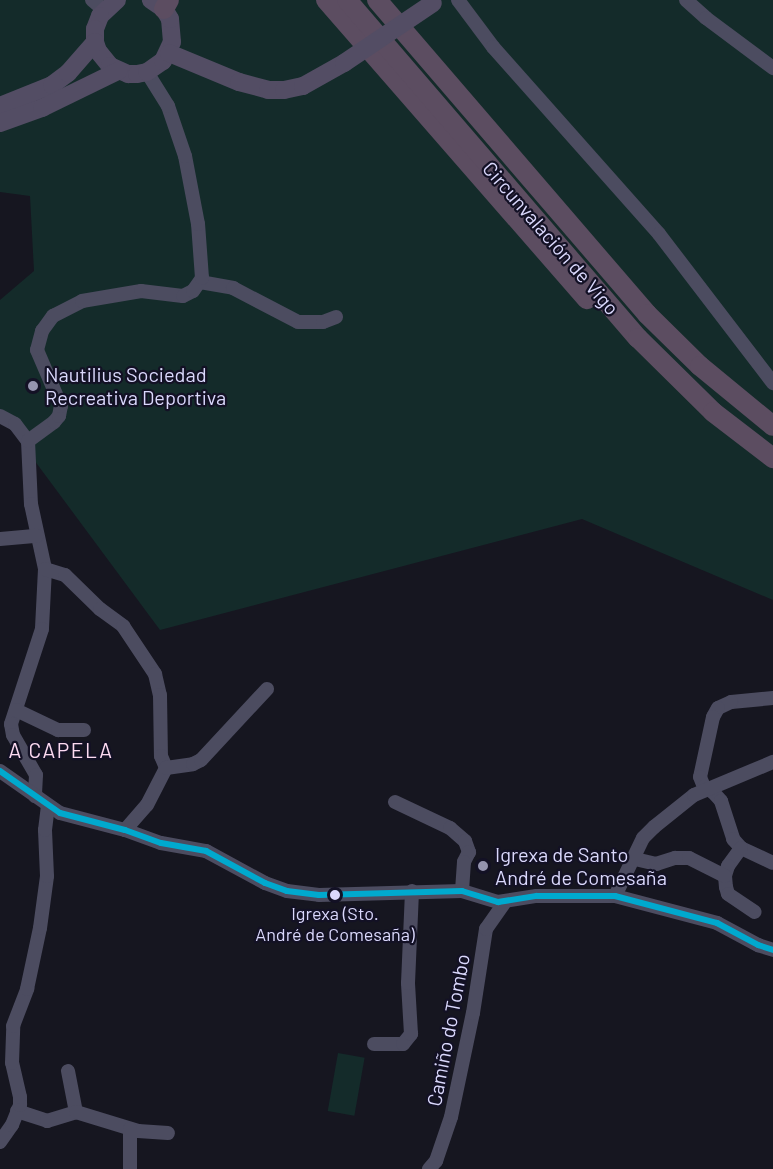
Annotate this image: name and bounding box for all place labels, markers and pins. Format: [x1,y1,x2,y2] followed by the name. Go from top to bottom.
[45,362,226,409] place label: Nautilius Sociedad Recreativa Deportiva
[26,379,40,393] marker: Nautilius Sociedad Recreativa Deportiva
[495,843,667,890] place label: Igrexa de Santo André de Comesaña
[476,859,490,873] marker: Igrexa de Santo André de Comesaña
[329,889,341,901] marker: Igrexa (Sto. André de Comesaña)
[255,903,415,946] place label: Igrexa (Sto. André de Comesaña)

